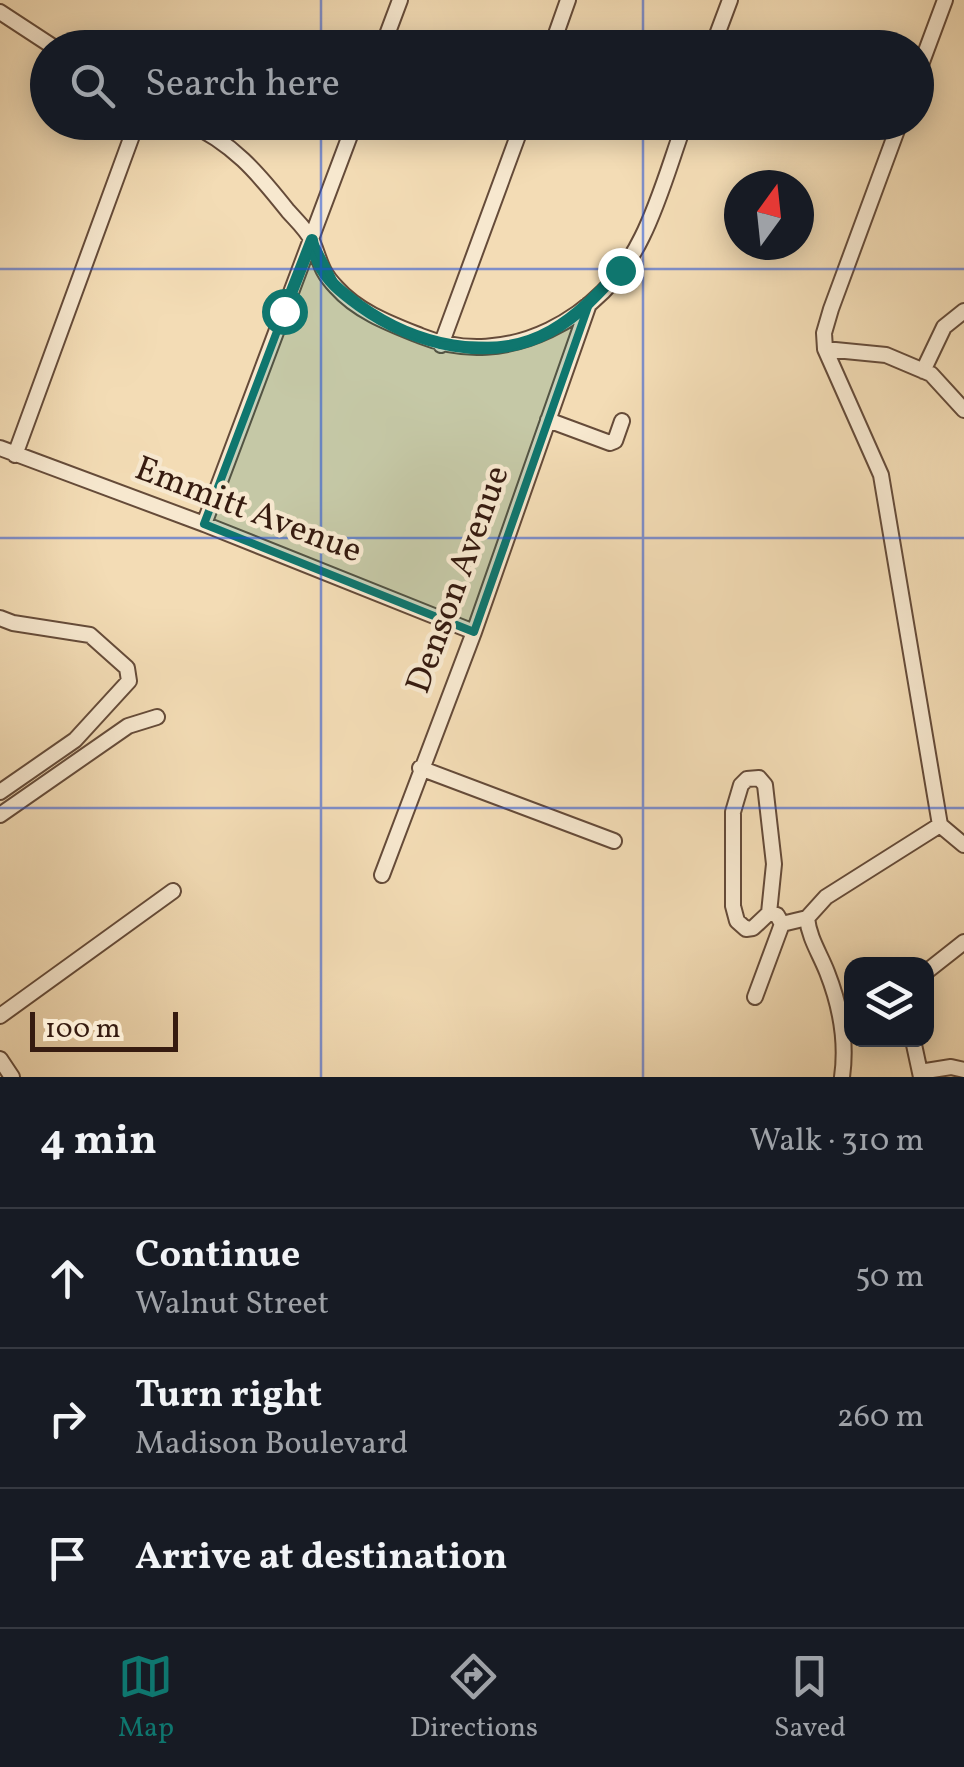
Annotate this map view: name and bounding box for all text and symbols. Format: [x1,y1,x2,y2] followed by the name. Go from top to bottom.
[30,30,934,140] search box
[65,58,120,113] icon: search
[145,59,340,112] text: Search here
[724,170,814,260] north arrow
[598,248,644,294] route end
[262,289,308,335] route start
[128,446,368,576] street label: Emmitt Avenue
[396,459,522,701] street label: Denson Avenue
[844,957,934,1047] map controls
[844,957,934,1047] button: layers
[30,1007,178,1052] scale bar
[45,1010,120,1049] text: 100 m
[40,1113,157,1172] text: 4 min
[749,1120,924,1164] text: Walk · 310 m
[135,1230,300,1283] text: Continue
[40,1251,95,1306] icon: ahead
[855,1256,924,1300] text: 50 m
[135,1283,329,1327] text: Walnut Street
[135,1370,322,1423] text: Turn right
[40,1391,95,1446] icon: right
[837,1396,924,1440] text: 260 m
[135,1423,408,1467] text: Madison Boulevard
[40,1531,95,1586] icon: arrive
[135,1532,508,1585] text: Arrive at destination
[118,1649,174,1748] tab: Map
[410,1649,538,1748] tab: Directions
[774,1649,846,1748] tab: Saved

